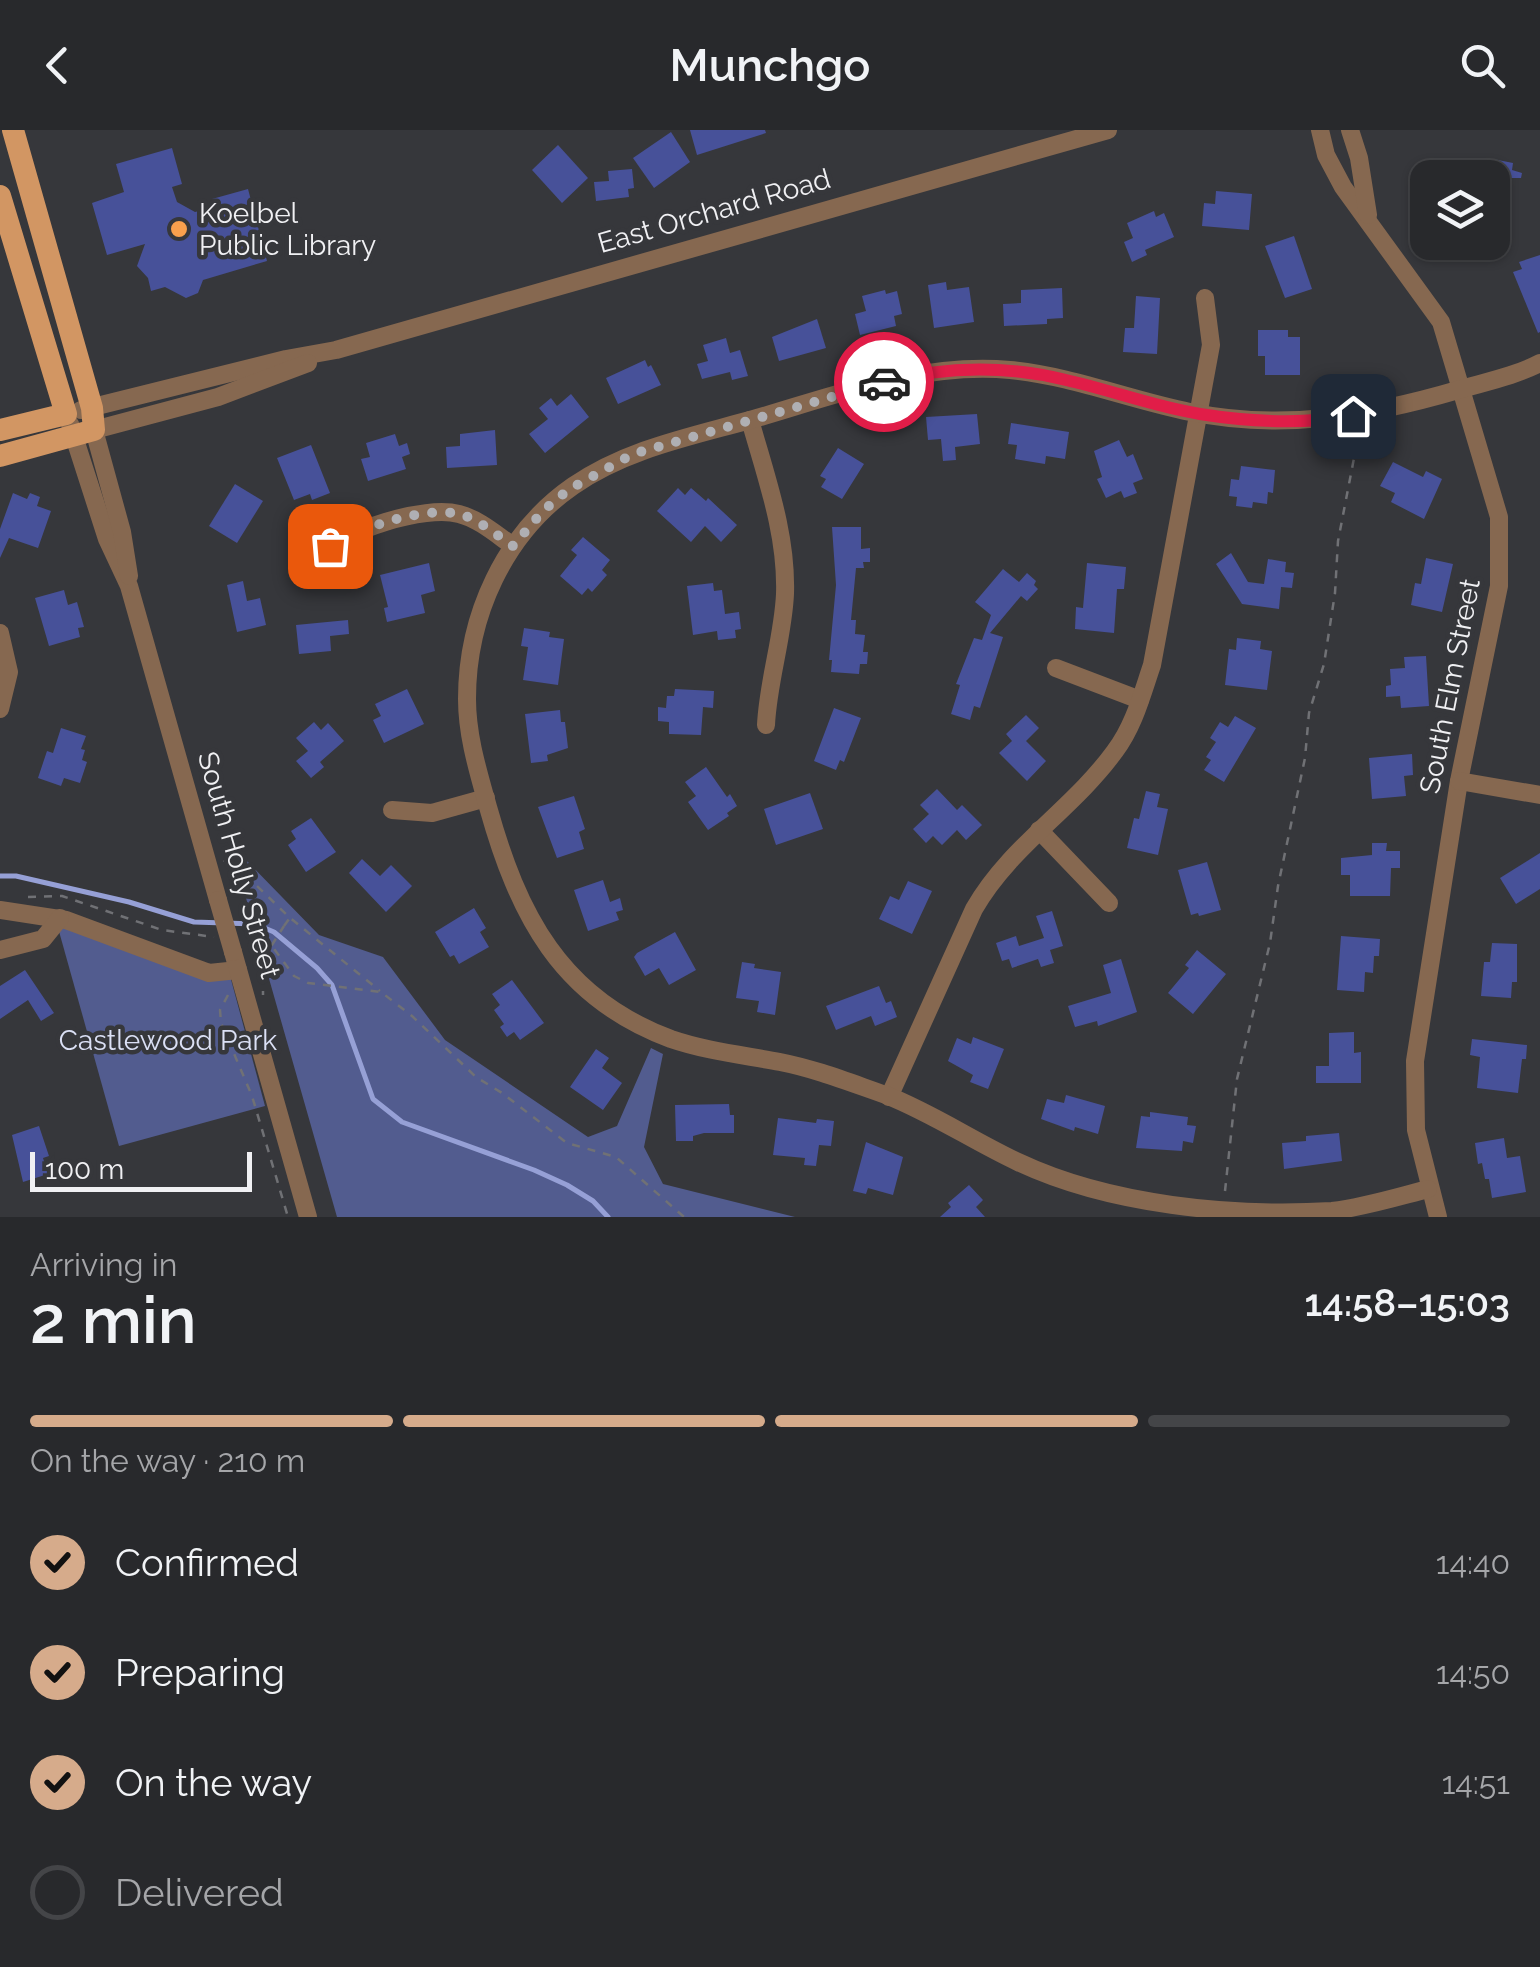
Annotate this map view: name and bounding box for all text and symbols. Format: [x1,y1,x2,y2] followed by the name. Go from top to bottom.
[30,38,85,93] icon: back
[1455,38,1510,93] icon: search
[670,39,870,92] text: Munchgo
[1410,160,1510,260] map controls
[1410,160,1510,260] button: layers
[594,162,834,260] street label: East Orchard Road
[199,197,376,262] place label: Koelbel Public Library
[168,218,190,240] marker: Koelbel Public Library
[834,332,934,432] courier
[857,355,912,410] icon: car
[1311,374,1396,459] pin
[1326,389,1381,444] icon: home
[288,504,373,589] pin
[303,519,358,574] icon: bag
[1413,575,1487,796] street label: South Elm Street
[191,748,287,983] street label: South Holly Street
[59,1024,277,1057] park label: Castlewood Park
[30,1147,252,1192] scale bar
[45,1153,124,1186] text: 100 m
[30,1246,177,1283] text: Arriving in
[1304,1280,1510,1325] text: 14:58–15:03
[30,1282,197,1358] text: 2 min
[30,1442,305,1479] text: On the way · 210 m
[30,1535,85,1590] icon: check
[115,1540,299,1585] text: Confirmed
[1436,1544,1510,1581] text: 14:40
[30,1645,85,1700] icon: check
[115,1650,285,1695] text: Preparing
[1436,1654,1510,1691] text: 14:50
[30,1755,85,1810] icon: check
[115,1760,312,1805] text: On the way
[1442,1764,1510,1801] text: 14:51
[115,1870,284,1915] text: Delivered

